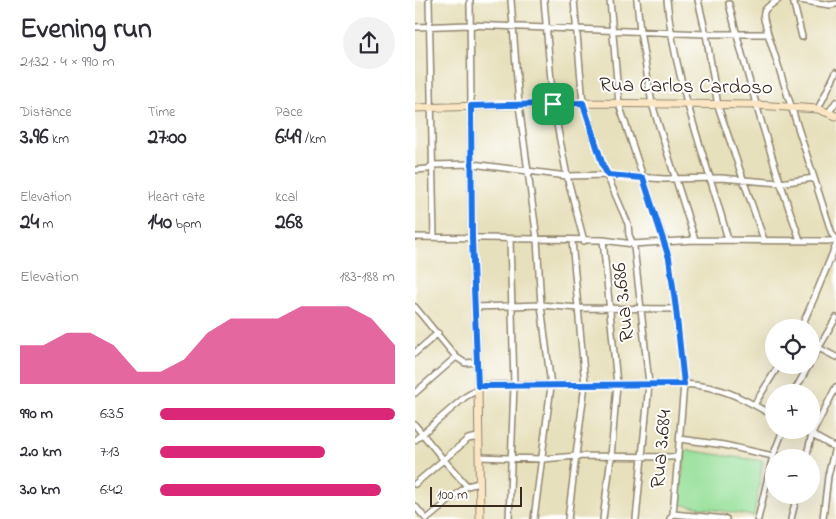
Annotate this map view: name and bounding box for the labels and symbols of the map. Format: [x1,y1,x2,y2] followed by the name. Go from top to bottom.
[599,70,773,104] street label: Rua Carlos Cardoso
[532,83,574,125] pin
[605,261,643,343] street label: Rua 3.686
[644,408,680,490] street label: Rua 3.684
[430,484,523,507] scale bar

